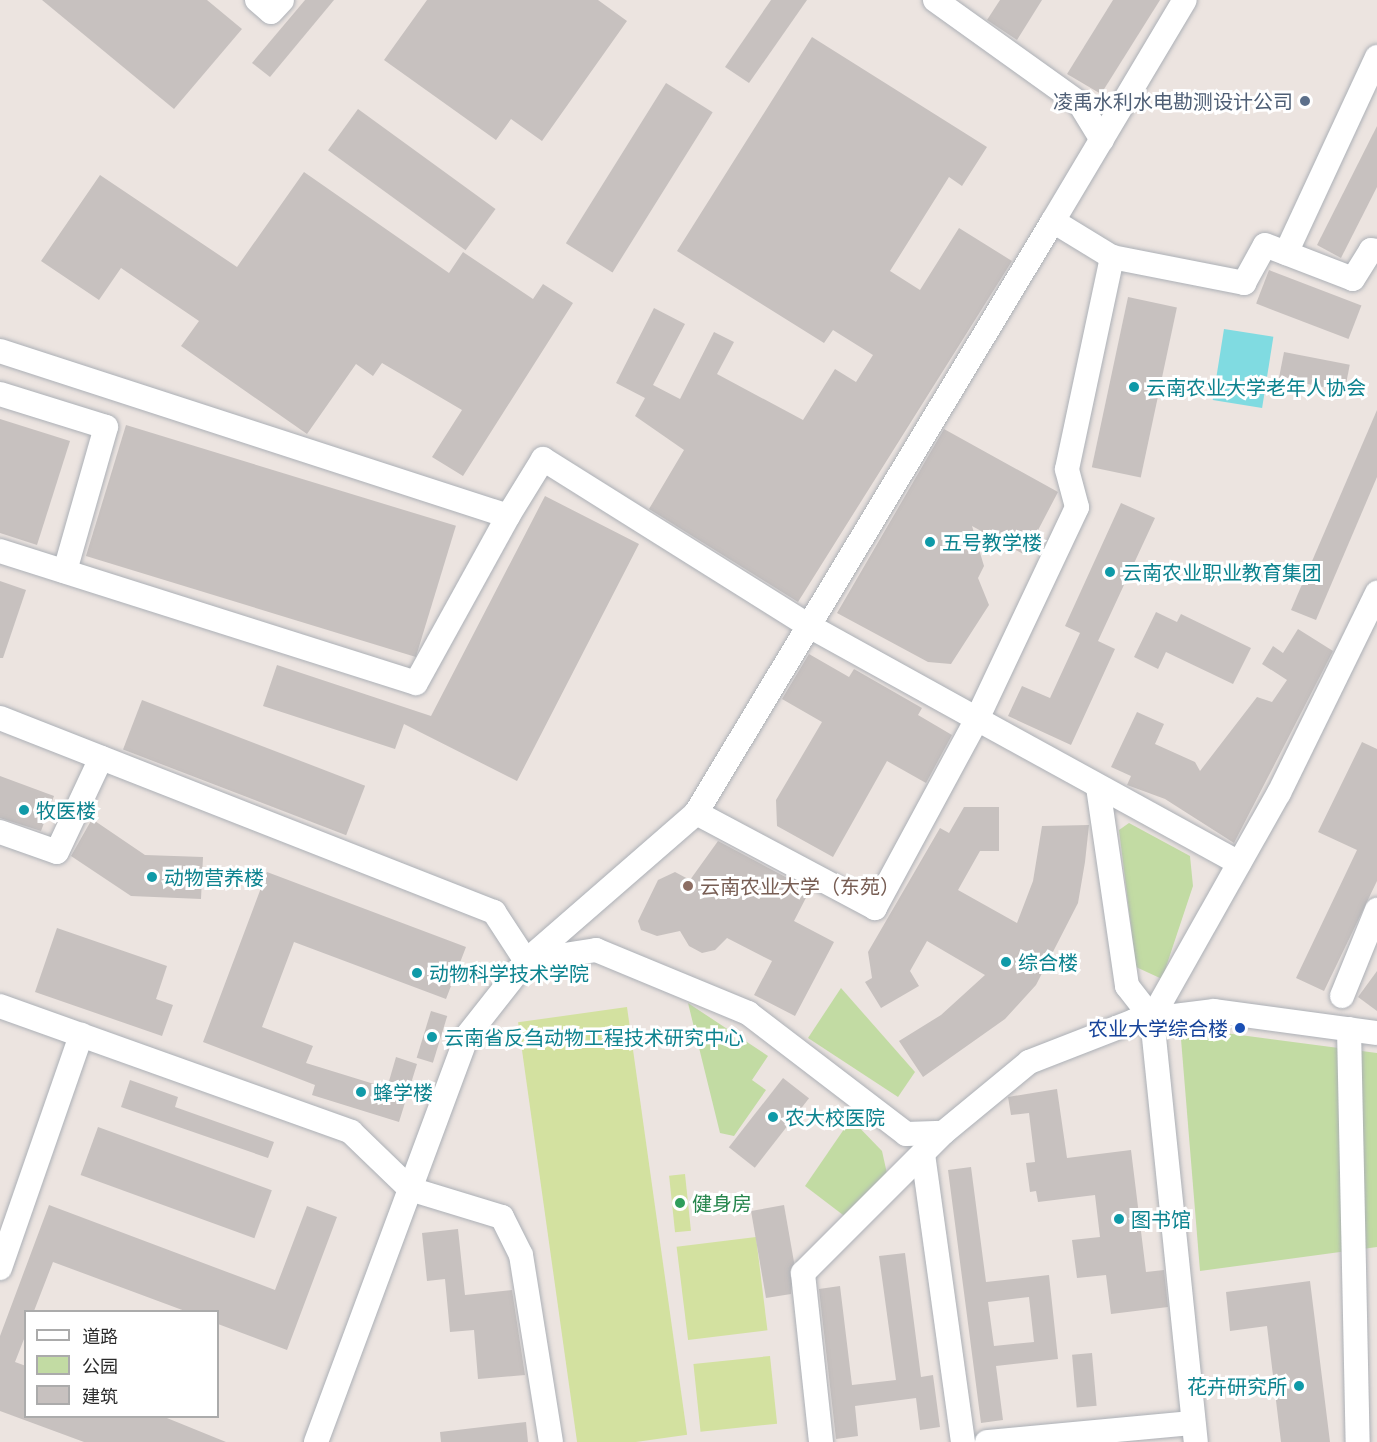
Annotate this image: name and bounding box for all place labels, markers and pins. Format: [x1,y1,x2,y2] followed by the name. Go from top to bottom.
[1053,89,1293,113] place label: 凌禹水利水电勘测设计公司
[1298,94,1312,108] marker: 凌禹水利水电勘测设计公司
[1146,375,1366,399] place label: 云南农业大学老年人协会
[1127,380,1141,394] marker: 云南农业大学老年人协会
[942,530,1042,554] place label: 五号教学楼
[923,535,937,549] marker: 五号教学楼
[1122,560,1322,584] place label: 云南农业职业教育集团
[1103,565,1117,579] marker: 云南农业职业教育集团
[36,798,96,822] place label: 牧医楼
[17,803,31,817] marker: 牧医楼
[164,865,264,889] place label: 动物营养楼
[145,870,159,884] marker: 动物营养楼
[700,874,900,898] place label: 云南农业大学（东苑）
[681,879,695,893] marker: 云南农业大学（东苑）
[1018,950,1078,974] place label: 综合楼
[999,955,1013,969] marker: 综合楼
[429,961,589,985] place label: 动物科学技术学院
[410,966,424,980] marker: 动物科学技术学院
[1088,1016,1228,1040] place label: 农业大学综合楼
[1233,1021,1247,1035] marker: 农业大学综合楼
[444,1025,744,1049] place label: 云南省反刍动物工程技术研究中心
[425,1030,439,1044] marker: 云南省反刍动物工程技术研究中心
[373,1080,433,1104] place label: 蜂学楼
[354,1085,368,1099] marker: 蜂学楼
[785,1105,885,1129] place label: 农大校医院
[766,1110,780,1124] marker: 农大校医院
[692,1191,752,1215] place label: 健身房
[673,1196,687,1210] marker: 健身房
[1131,1207,1191,1231] place label: 图书馆
[1112,1212,1126,1226] marker: 图书馆
[1187,1374,1287,1398] place label: 花卉研究所
[1292,1379,1306,1393] marker: 花卉研究所

